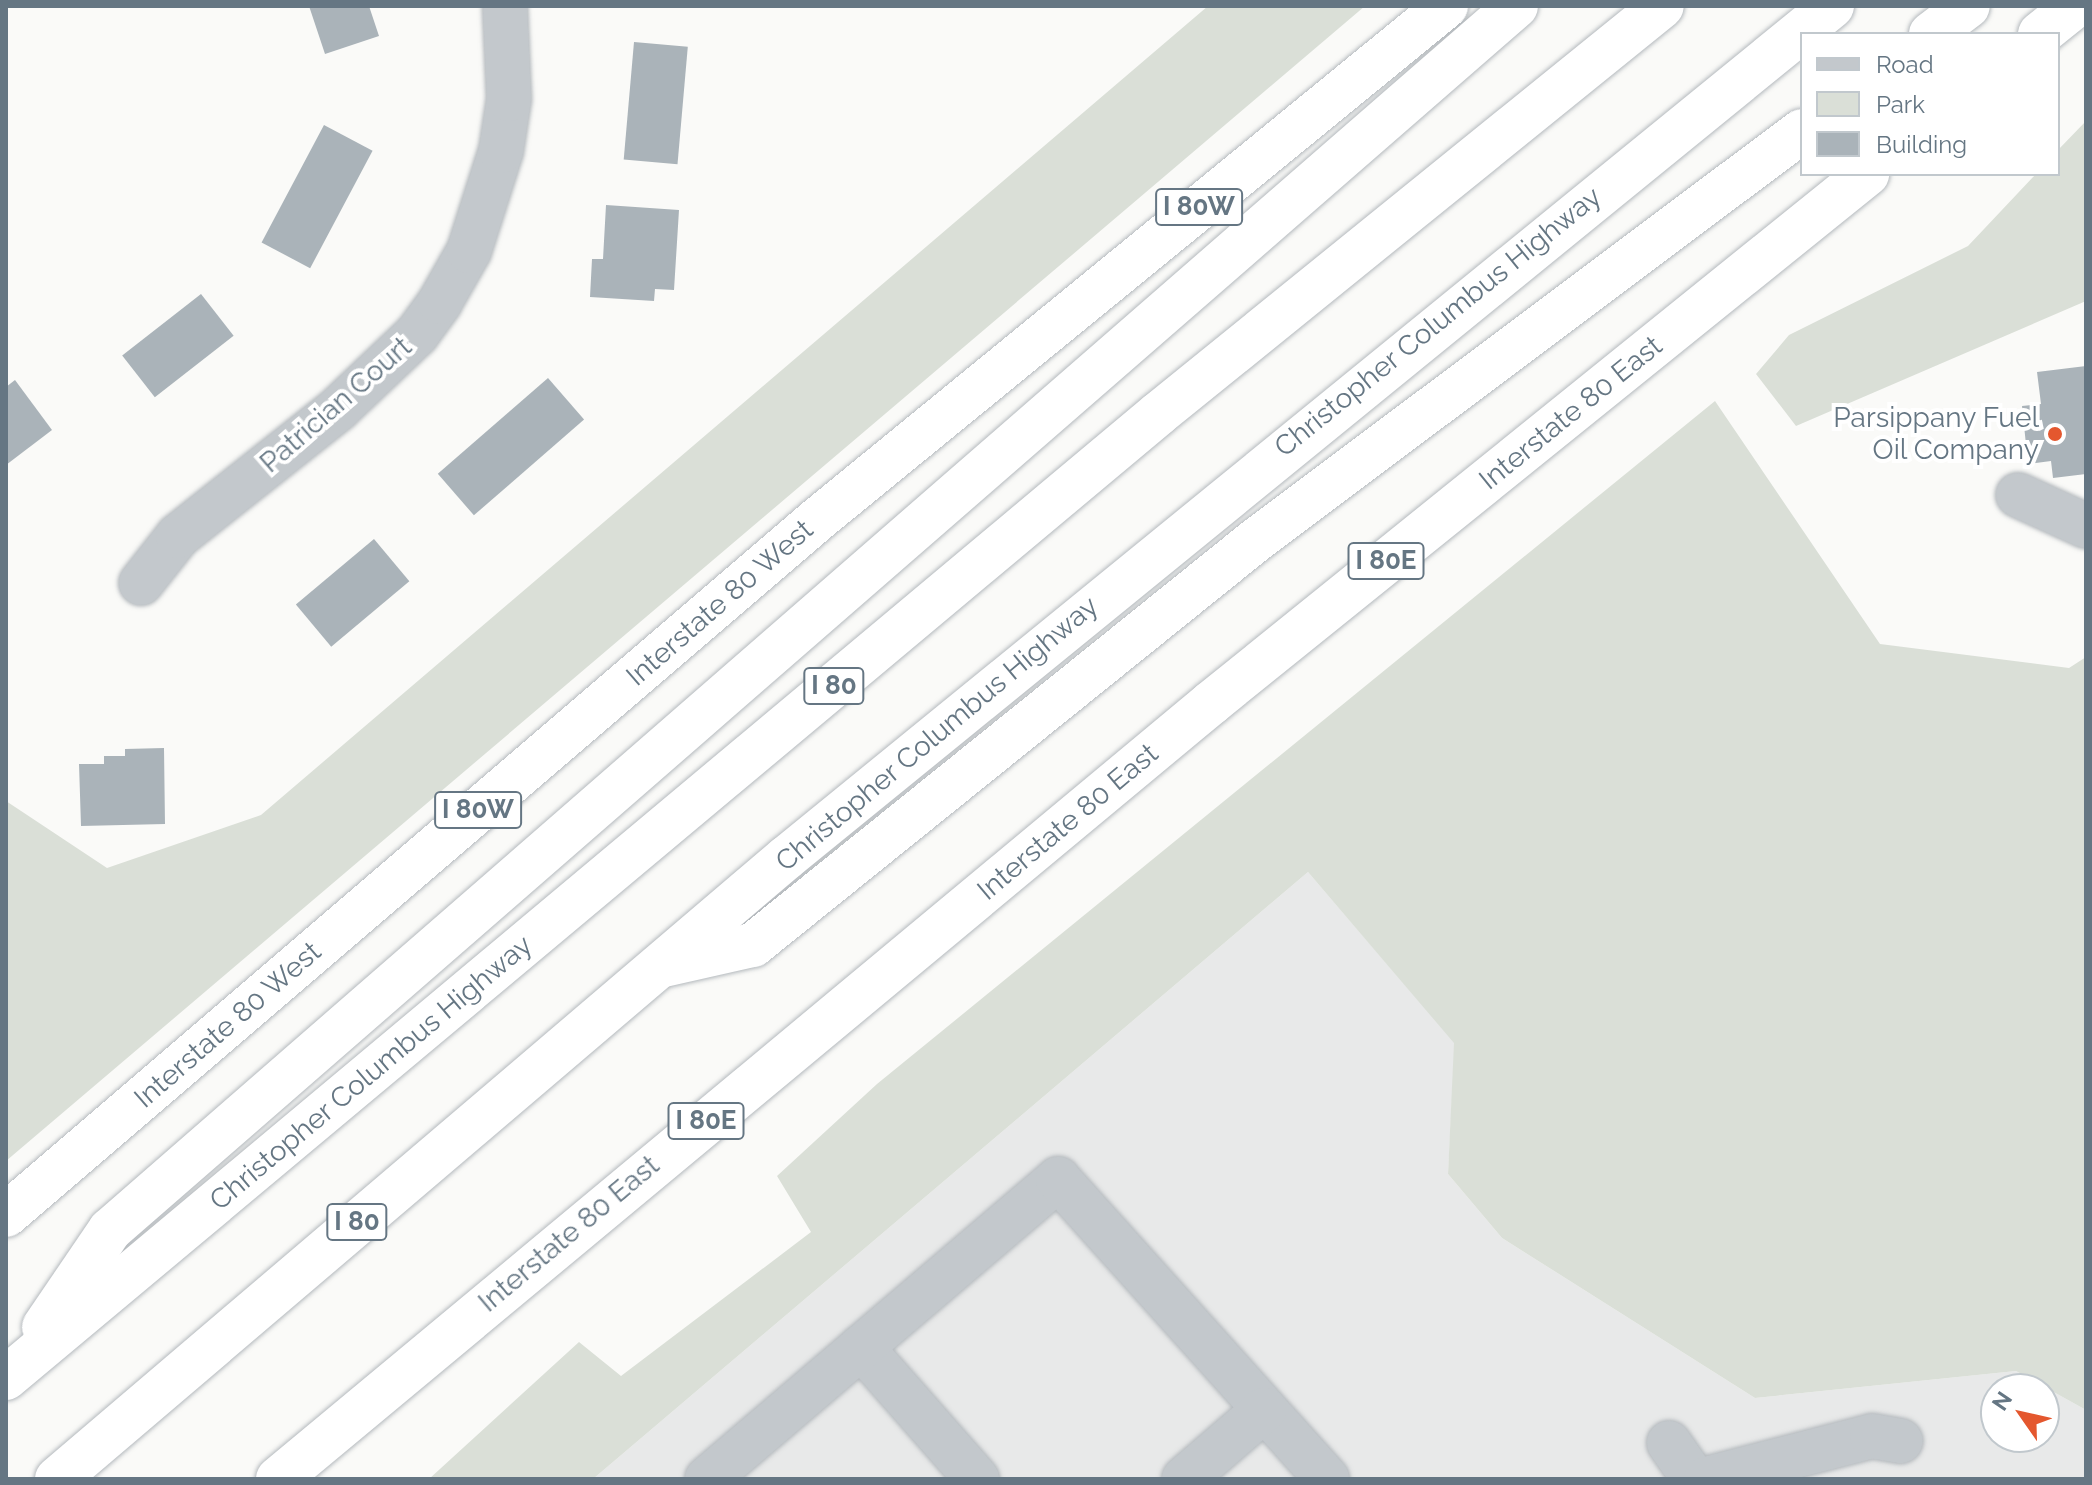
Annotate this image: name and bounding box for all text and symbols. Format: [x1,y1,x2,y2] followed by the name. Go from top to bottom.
[1800,32,2060,176] legend
[1876,50,1934,79] text: Road
[1876,90,1925,119] text: Park
[1876,130,1967,159] text: Building
[1268,180,1608,464] street label: Christopher Columbus Highway
[1155,185,1243,229] road number: I 80W
[1473,329,1669,497] street label: Interstate 80 East
[253,330,419,480] street label: Patrician Court
[1833,401,2039,467] place label: Parsippany Fuel Oil Company
[2046,425,2064,443] marker: Parsippany Fuel Oil Company
[620,513,820,693] street label: Interstate 80 West
[1346,539,1426,583] road number: I 80E
[769,589,1105,879] street label: Christopher Columbus Highway
[802,664,866,708] road number: I 80
[971,737,1165,907] street label: Interstate 80 East
[434,788,522,832] road number: I 80W
[203,928,539,1218] street label: Christopher Columbus Highway
[128,935,328,1115] street label: Interstate 80 West
[666,1099,746,1143] road number: I 80E
[472,1149,666,1319] street label: Interstate 80 East
[325,1200,389,1244] road number: I 80
[1980,1373,2060,1453] north arrow
[1986,1386,2017,1415] text: N

